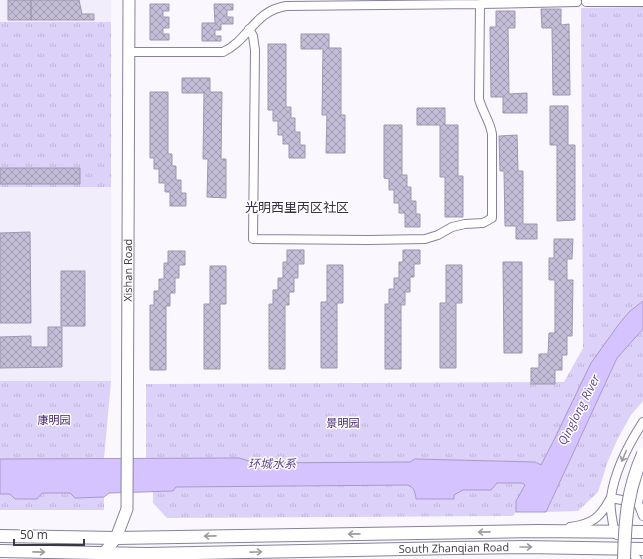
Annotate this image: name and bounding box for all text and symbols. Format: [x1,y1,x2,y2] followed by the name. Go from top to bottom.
[245,198,349,216] district label: 光明西里丙区社区
[120,239,135,302] street label: Xishan Road
[554,370,604,448] water label: Qinglong River
[38,412,71,427] park label: 康明园
[327,415,360,430] park label: 景明园
[620,450,627,462] one-way arrow
[248,455,297,472] water label: 环城水系
[14,521,84,547] scale bar
[20,526,48,543] text: 50 m
[478,528,491,536] one-way arrow
[348,530,361,538] one-way arrow
[204,532,217,540] one-way arrow
[399,539,509,556] street label: South Zhanqian Road
[519,543,532,551] one-way arrow
[32,548,45,555] one-way arrow
[249,548,262,555] one-way arrow

